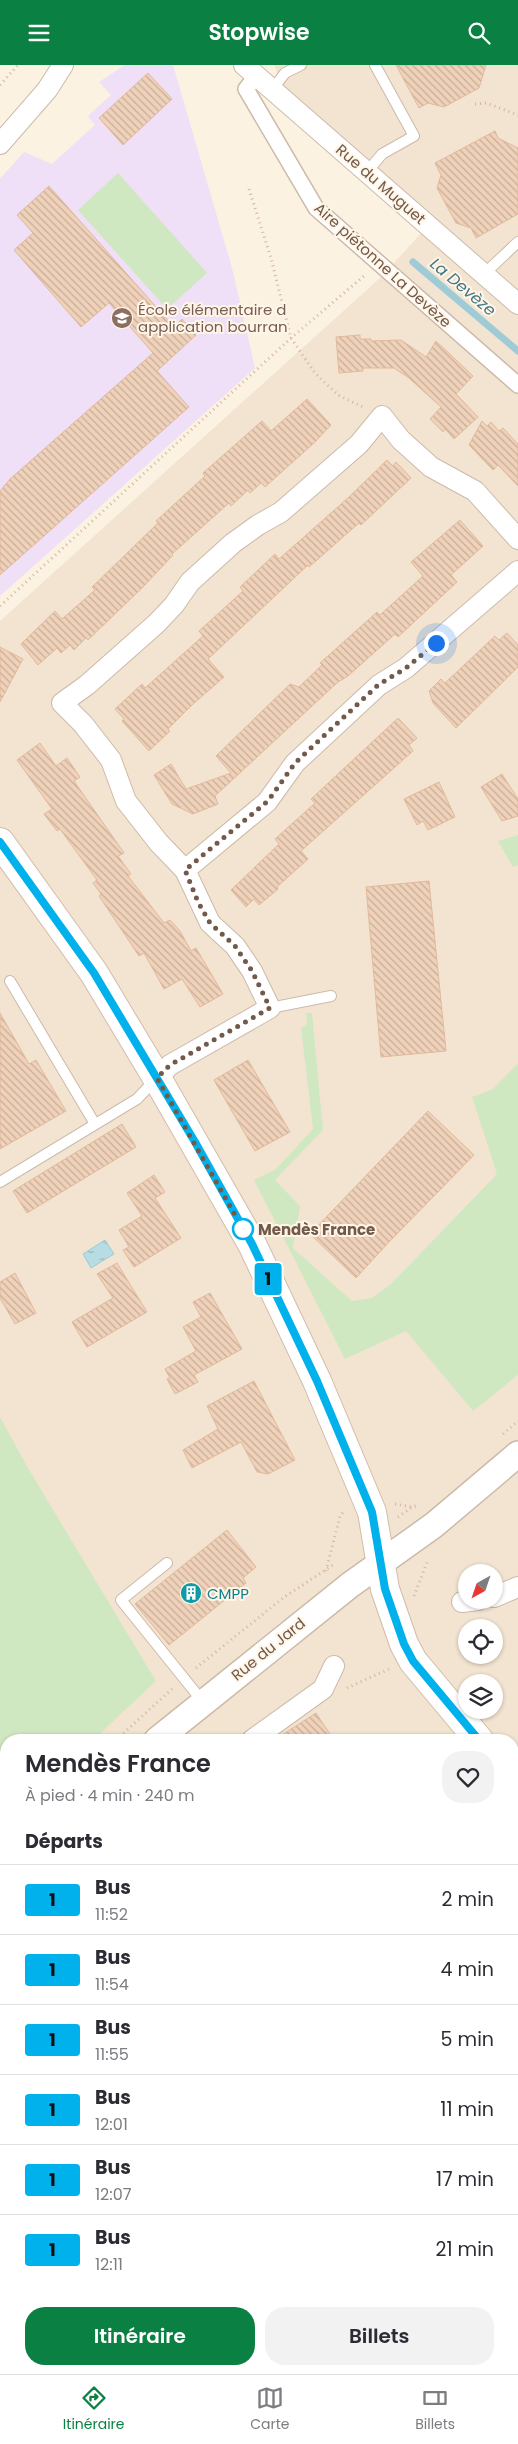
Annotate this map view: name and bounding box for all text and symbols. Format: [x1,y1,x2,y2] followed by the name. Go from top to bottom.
[208,17,310,48] text: Stopwise
[25,19,53,47] icon: menu
[465,19,493,47] icon: search
[332,139,430,229] street label: Rue du Muguet
[310,198,456,332] street label: Aire piétonne La Devèze
[425,253,501,322] water label: La Devèze
[138,299,288,337] place label: École élémentaire d application bourran
[110,306,134,330] school or university icon: École élémentaire d application bourran
[424,631,449,656] your location
[232,1218,254,1240] marker: Mendès France
[258,1219,375,1240] place label: Mendès France
[252,1263,284,1295] line badge: 1
[265,1266,271,1291] text: 1
[458,1564,502,1609] north arrow
[458,1564,503,1719] map controls
[179,1581,203,1605] building icon: CMPP
[207,1583,249,1604] place label: CMPP
[227,1613,309,1685] street label: Rue du Jard
[458,1619,503,1664] button: locate
[458,1674,503,1719] button: layers
[25,1747,211,1780] text: Mendès France
[442,1751,494,1803] button: heart
[25,1784,194,1807] text: À pied · 4 min · 240 m
[25,1828,103,1855] text: Départs
[95,1874,131,1901] text: Bus
[442,1886,494,1913] text: 2 min
[49,1887,56,1912] text: 1
[95,1903,128,1926] text: 11:52
[95,1944,131,1971] text: Bus
[441,1956,494,1983] text: 4 min
[49,1957,56,1982] text: 1
[95,1973,129,1996] text: 11:54
[95,2014,131,2041] text: Bus
[441,2026,494,2053] text: 5 min
[49,2027,56,2052] text: 1
[95,2043,129,2066] text: 11:55
[95,2084,131,2111] text: Bus
[440,2096,494,2123] text: 11 min
[49,2097,56,2122] text: 1
[95,2113,128,2136] text: 12:01
[95,2154,131,2181] text: Bus
[436,2166,494,2193] text: 17 min
[49,2167,56,2192] text: 1
[95,2183,132,2206] text: 12:07
[95,2224,131,2251] text: Bus
[436,2236,494,2263] text: 21 min
[49,2237,56,2262] text: 1
[95,2253,123,2276] text: 12:11
[25,2307,255,2365] button: Itinéraire
[265,2307,494,2365] button: Billets
[63,2384,125,2435] tab: Itinéraire
[250,2384,289,2435] tab: Carte
[415,2384,455,2435] tab: Billets

